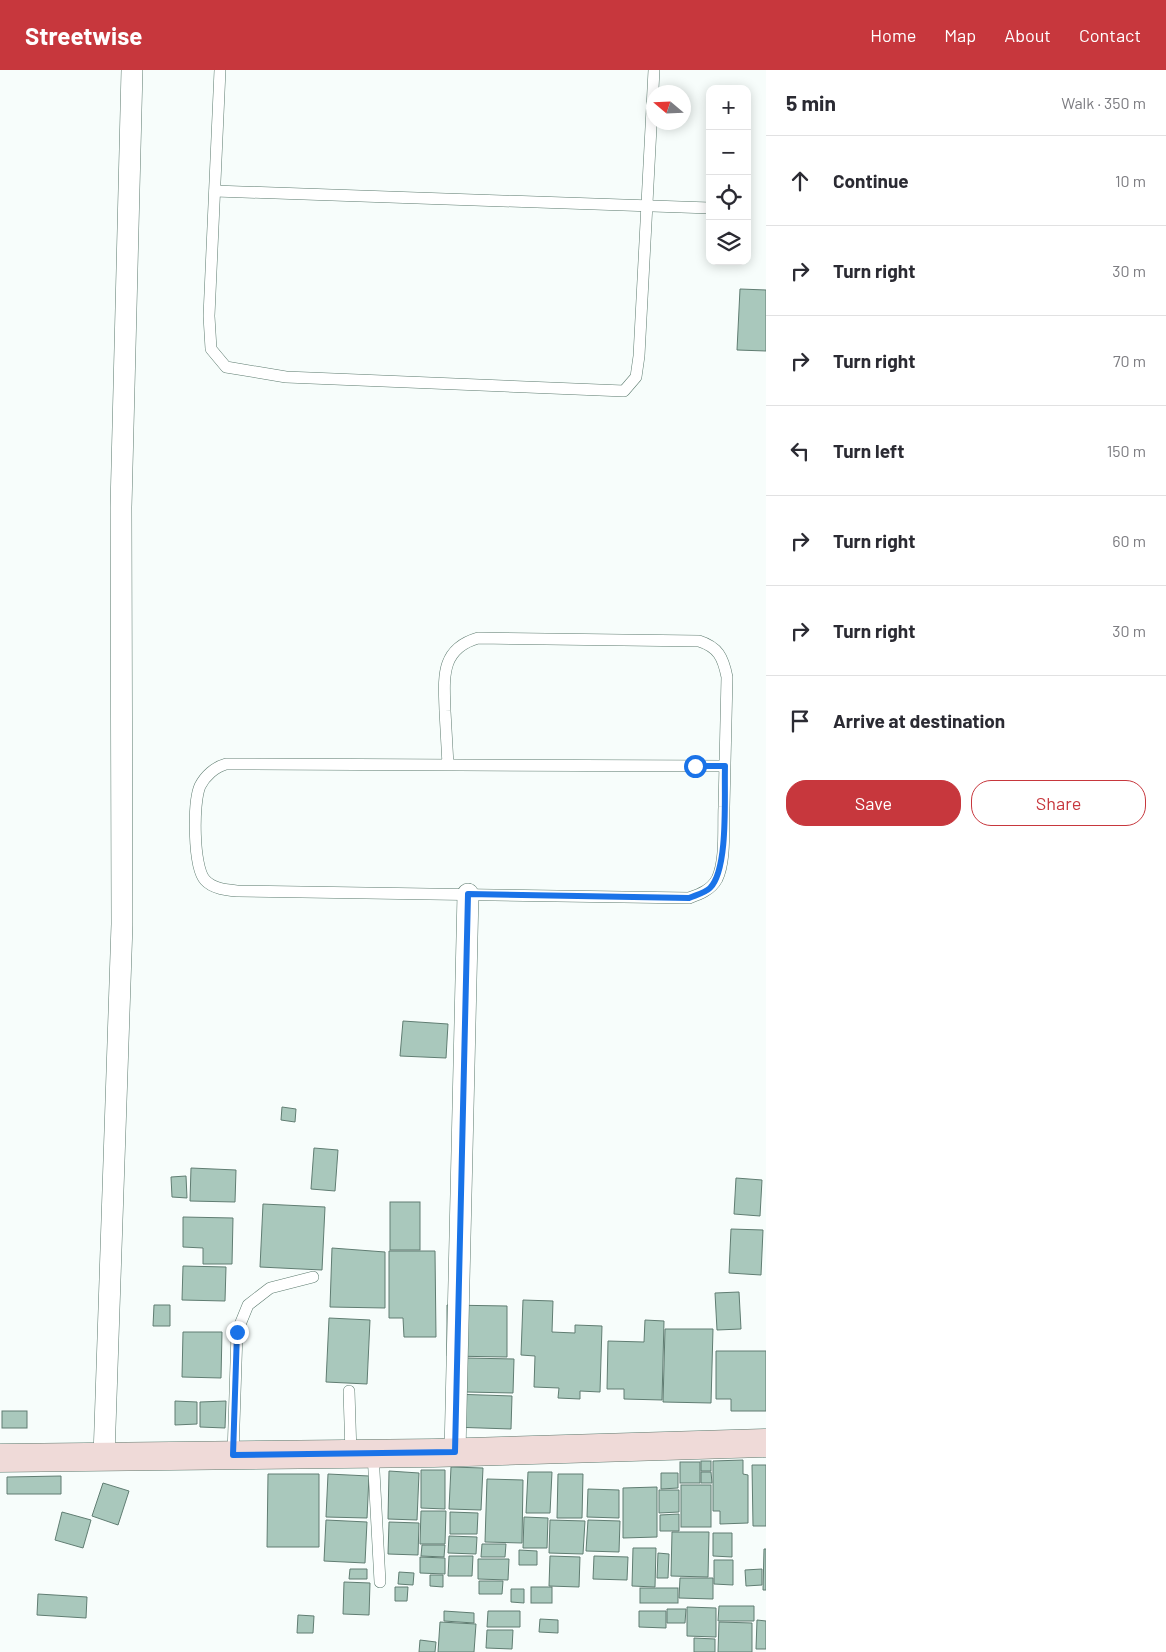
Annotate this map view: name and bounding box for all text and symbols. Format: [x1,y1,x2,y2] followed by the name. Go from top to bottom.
[25,21,142,50] text: Streetwise
[870,24,916,46] text: Home
[944,24,976,46] text: Map
[1004,24,1051,46] text: About
[1079,24,1141,46] text: Contact
[646,85,691,130] north arrow
[706,85,751,265] map controls
[706,85,751,130] button: +
[786,90,836,115] text: 5 min
[1061,93,1146,112] text: Walk · 350 m
[706,130,751,175] button: −
[786,167,814,195] icon: ahead
[833,169,909,192] text: Continue
[1115,171,1146,190] text: 10 m
[706,175,751,220] button: locate
[706,220,751,265] button: layers
[786,257,814,285] icon: right
[833,259,915,282] text: Turn right
[1112,261,1146,280] text: 30 m
[786,347,814,375] icon: right
[833,349,915,372] text: Turn right
[1113,351,1146,370] text: 70 m
[786,437,814,465] icon: left
[833,439,904,462] text: Turn left
[1107,441,1146,460] text: 150 m
[786,527,814,555] icon: right
[833,529,915,552] text: Turn right
[1112,531,1146,550] text: 60 m
[786,617,814,645] icon: right
[833,619,915,642] text: Turn right
[1112,621,1146,640] text: 30 m
[786,707,814,735] icon: arrive
[833,709,1005,732] text: Arrive at destination
[684,755,707,778] route start
[786,780,961,826] button: Save
[971,780,1146,826] button: Share
[226,1321,249,1344] route end

